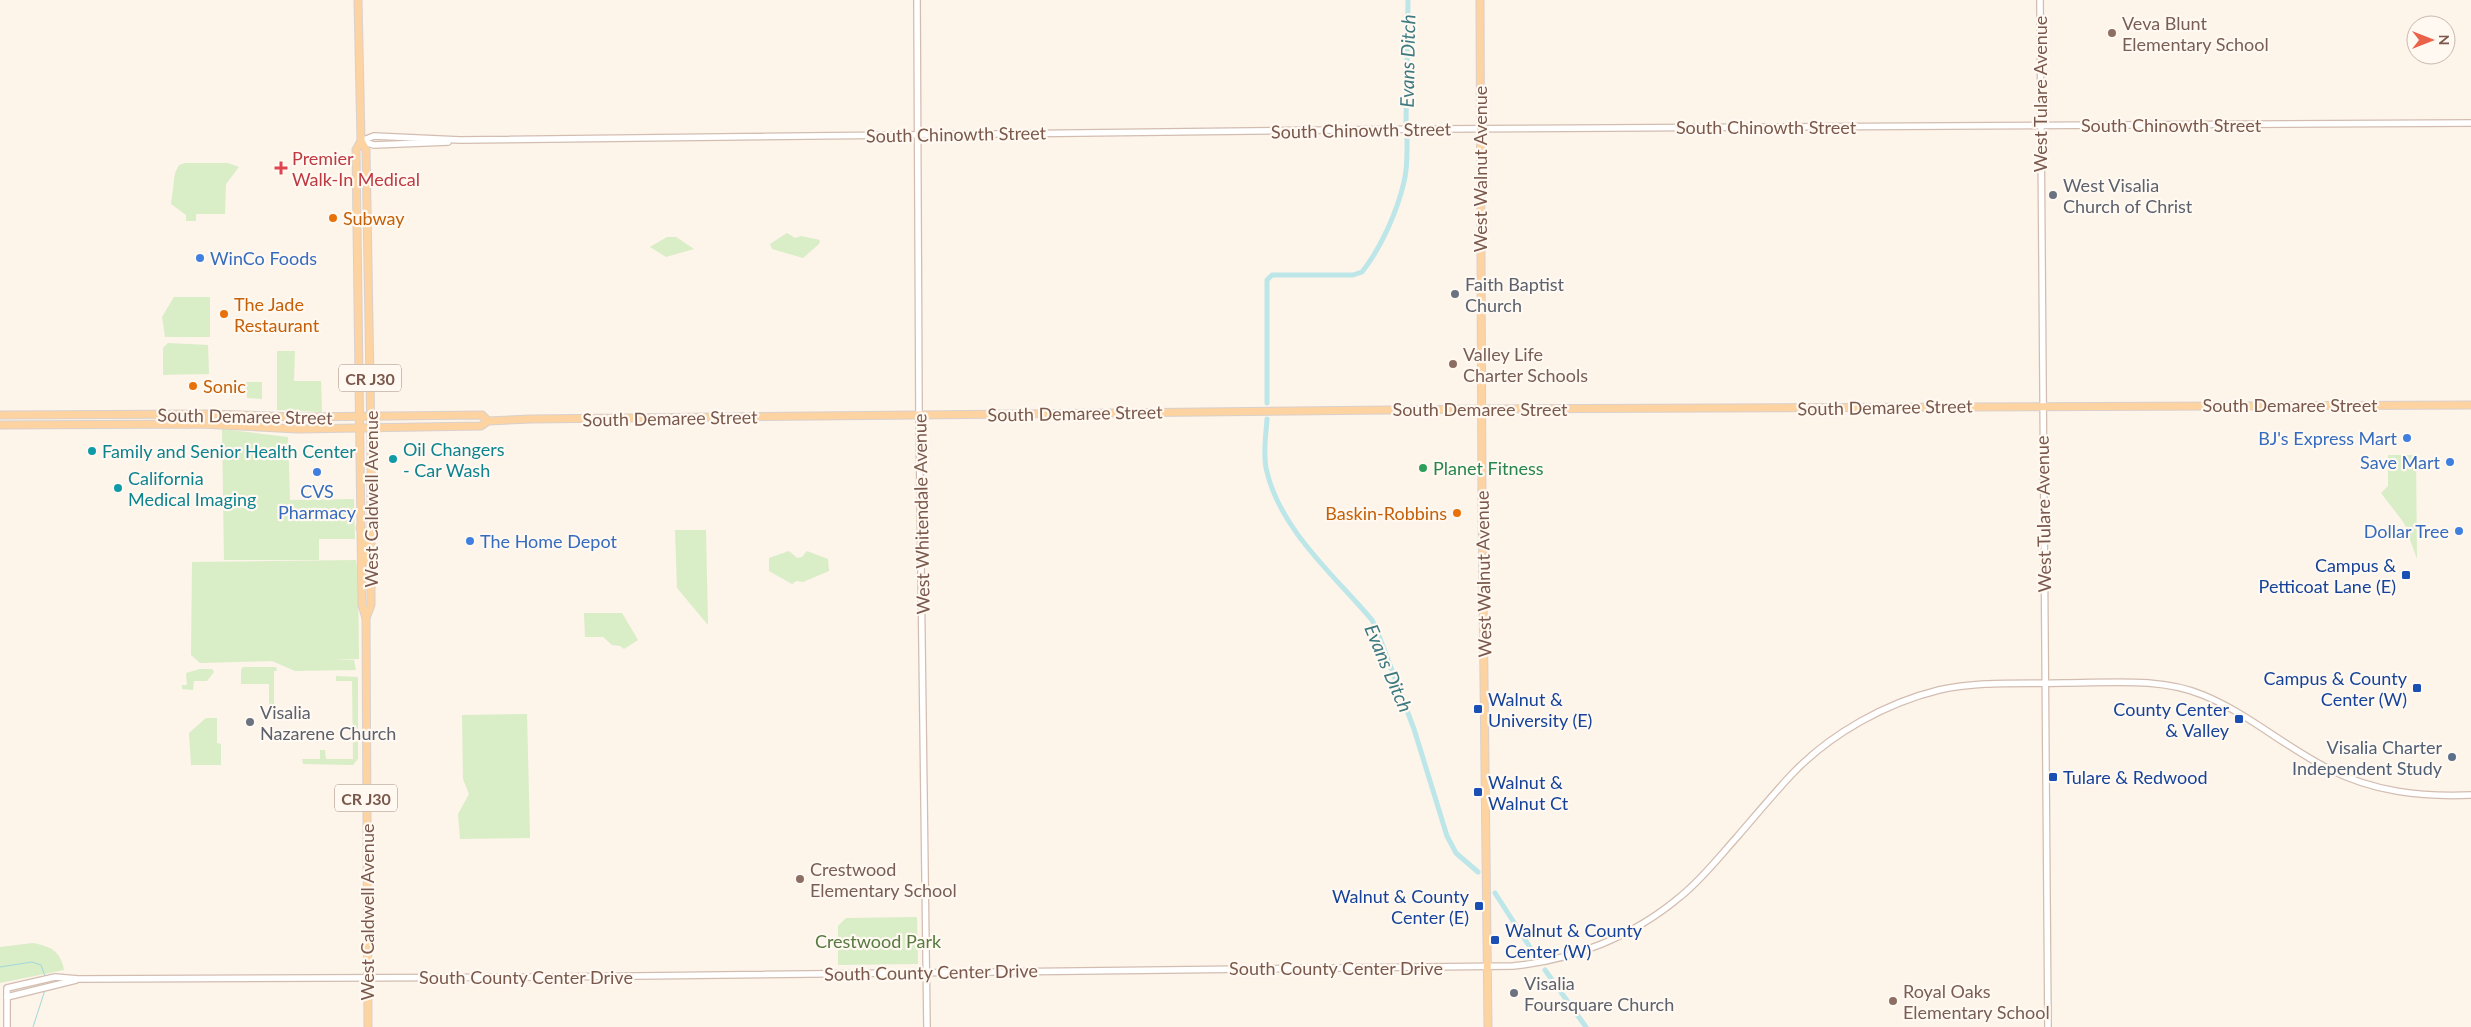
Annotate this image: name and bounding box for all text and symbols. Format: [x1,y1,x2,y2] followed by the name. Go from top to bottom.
[2122,12,2269,55] place label: Veva Blunt Elementary School
[1395,14,1419,108] water label: Evans Ditch
[2406,15,2456,65] north arrow
[2029,16,2051,172] street label: West Tulare Avenue
[2106,27,2118,39] marker: Veva Blunt Elementary School
[2436,35,2453,45] text: N
[1469,86,1491,252] street label: West Walnut Avenue
[2081,114,2262,136] street label: South Chinowth Street
[1676,116,1857,138] street label: South Chinowth Street
[1271,117,1452,143] street label: South Chinowth Street
[866,121,1047,147] street label: South Chinowth Street
[292,147,420,190] place label: Premier Walk-In Medical
[274,161,288,175] marker: Premier Walk-In Medical
[2063,174,2193,217] place label: West Visalia Church of Christ
[2047,189,2059,201] marker: West Visalia Church of Christ
[343,207,405,229] place label: Subway
[327,212,339,224] marker: Subway
[210,247,317,269] place label: WinCo Foods
[194,252,206,264] marker: WinCo Foods
[1465,273,1565,316] place label: Faith Baptist Church
[1449,288,1461,300] marker: Faith Baptist Church
[234,293,320,336] place label: The Jade Restaurant
[218,308,230,320] marker: The Jade Restaurant
[1463,343,1588,386] place label: Valley Life Charter Schools
[1447,358,1459,370] marker: Valley Life Charter Schools
[339,364,401,392] road number: CR J30
[203,375,246,397] place label: Sonic
[187,380,199,392] marker: Sonic
[1797,394,1973,420] street label: South Demaree Street
[2202,394,2378,416] street label: South Demaree Street
[1392,398,1568,420] street label: South Demaree Street
[987,400,1163,426] street label: South Demaree Street
[157,403,333,429] street label: South Demaree Street
[582,405,758,431] street label: South Demaree Street
[360,411,382,587] street label: West Caldwell Avenue
[908,413,934,615] street label: West Whitendale Avenue
[2258,427,2398,449] place label: BJ's Express Mart
[2401,432,2413,444] marker: BJ's Express Mart
[2031,435,2055,593] street label: West Tulare Avenue
[403,438,505,481] place label: Oil Changers - Car Wash
[102,440,356,462] place label: Family and Senior Health Center
[86,445,98,457] marker: Family and Senior Health Center
[2360,451,2441,473] place label: Save Mart
[387,453,399,465] marker: Oil Changers - Car Wash
[2444,456,2456,468] marker: Save Mart
[1433,457,1544,479] place label: Planet Fitness
[1417,462,1429,474] marker: Planet Fitness
[311,466,323,478] marker: CVS Pharmacy
[128,467,256,510] place label: California Medical Imaging
[278,480,357,523] place label: CVS Pharmacy
[112,482,124,494] marker: California Medical Imaging
[1471,490,1495,658] street label: West Walnut Avenue
[1325,502,1447,524] place label: Baskin-Robbins
[1451,507,1463,519] marker: Baskin-Robbins
[2364,520,2449,542] place label: Dollar Tree
[2453,525,2465,537] marker: Dollar Tree
[480,530,617,552] place label: The Home Depot
[464,535,476,547] marker: The Home Depot
[2259,554,2396,597] place label: Campus & Petticoat Lane (E)
[2400,569,2412,581] marker: Campus & Petticoat Lane (E)
[1360,621,1418,715] water label: Evans Ditch
[2264,667,2408,710] place label: Campus & County Center (W)
[2411,682,2423,694] marker: Campus & County Center (W)
[1488,688,1592,731] place label: Walnut & University (E)
[2113,698,2230,741] place label: County Center & Valley
[260,701,396,744] place label: Visalia Nazarene Church
[1472,703,1484,715] marker: Walnut & University (E)
[2233,713,2245,725] marker: County Center & Valley
[244,716,256,728] marker: Visalia Nazarene Church
[2292,736,2443,779] place label: Visalia Charter Independent Study
[2446,751,2458,763] marker: Visalia Charter Independent Study
[2063,766,2207,788] place label: Tulare & Redwood
[1488,771,1569,814] place label: Walnut & Walnut Ct
[2047,771,2059,783] marker: Tulare & Redwood
[335,784,397,811] road number: CR J30
[1472,786,1484,798] marker: Walnut & Walnut Ct
[356,824,378,1000] street label: West Caldwell Avenue
[810,858,957,901] place label: Crestwood Elementary School
[794,873,806,885] marker: Crestwood Elementary School
[1332,885,1470,928] place label: Walnut & County Center (E)
[1473,900,1485,912] marker: Walnut & County Center (E)
[1505,919,1643,962] place label: Walnut & County Center (W)
[815,930,942,952] park label: Crestwood Park
[1489,934,1501,946] marker: Walnut & County Center (W)
[1229,957,1443,979] street label: South County Center Drive
[824,959,1038,985] street label: South County Center Drive
[419,966,633,988] street label: South County Center Drive
[1524,972,1674,1015] place label: Visalia Foursquare Church
[1903,980,2050,1023] place label: Royal Oaks Elementary School
[1508,987,1520,999] marker: Visalia Foursquare Church
[1887,995,1899,1007] marker: Royal Oaks Elementary School

